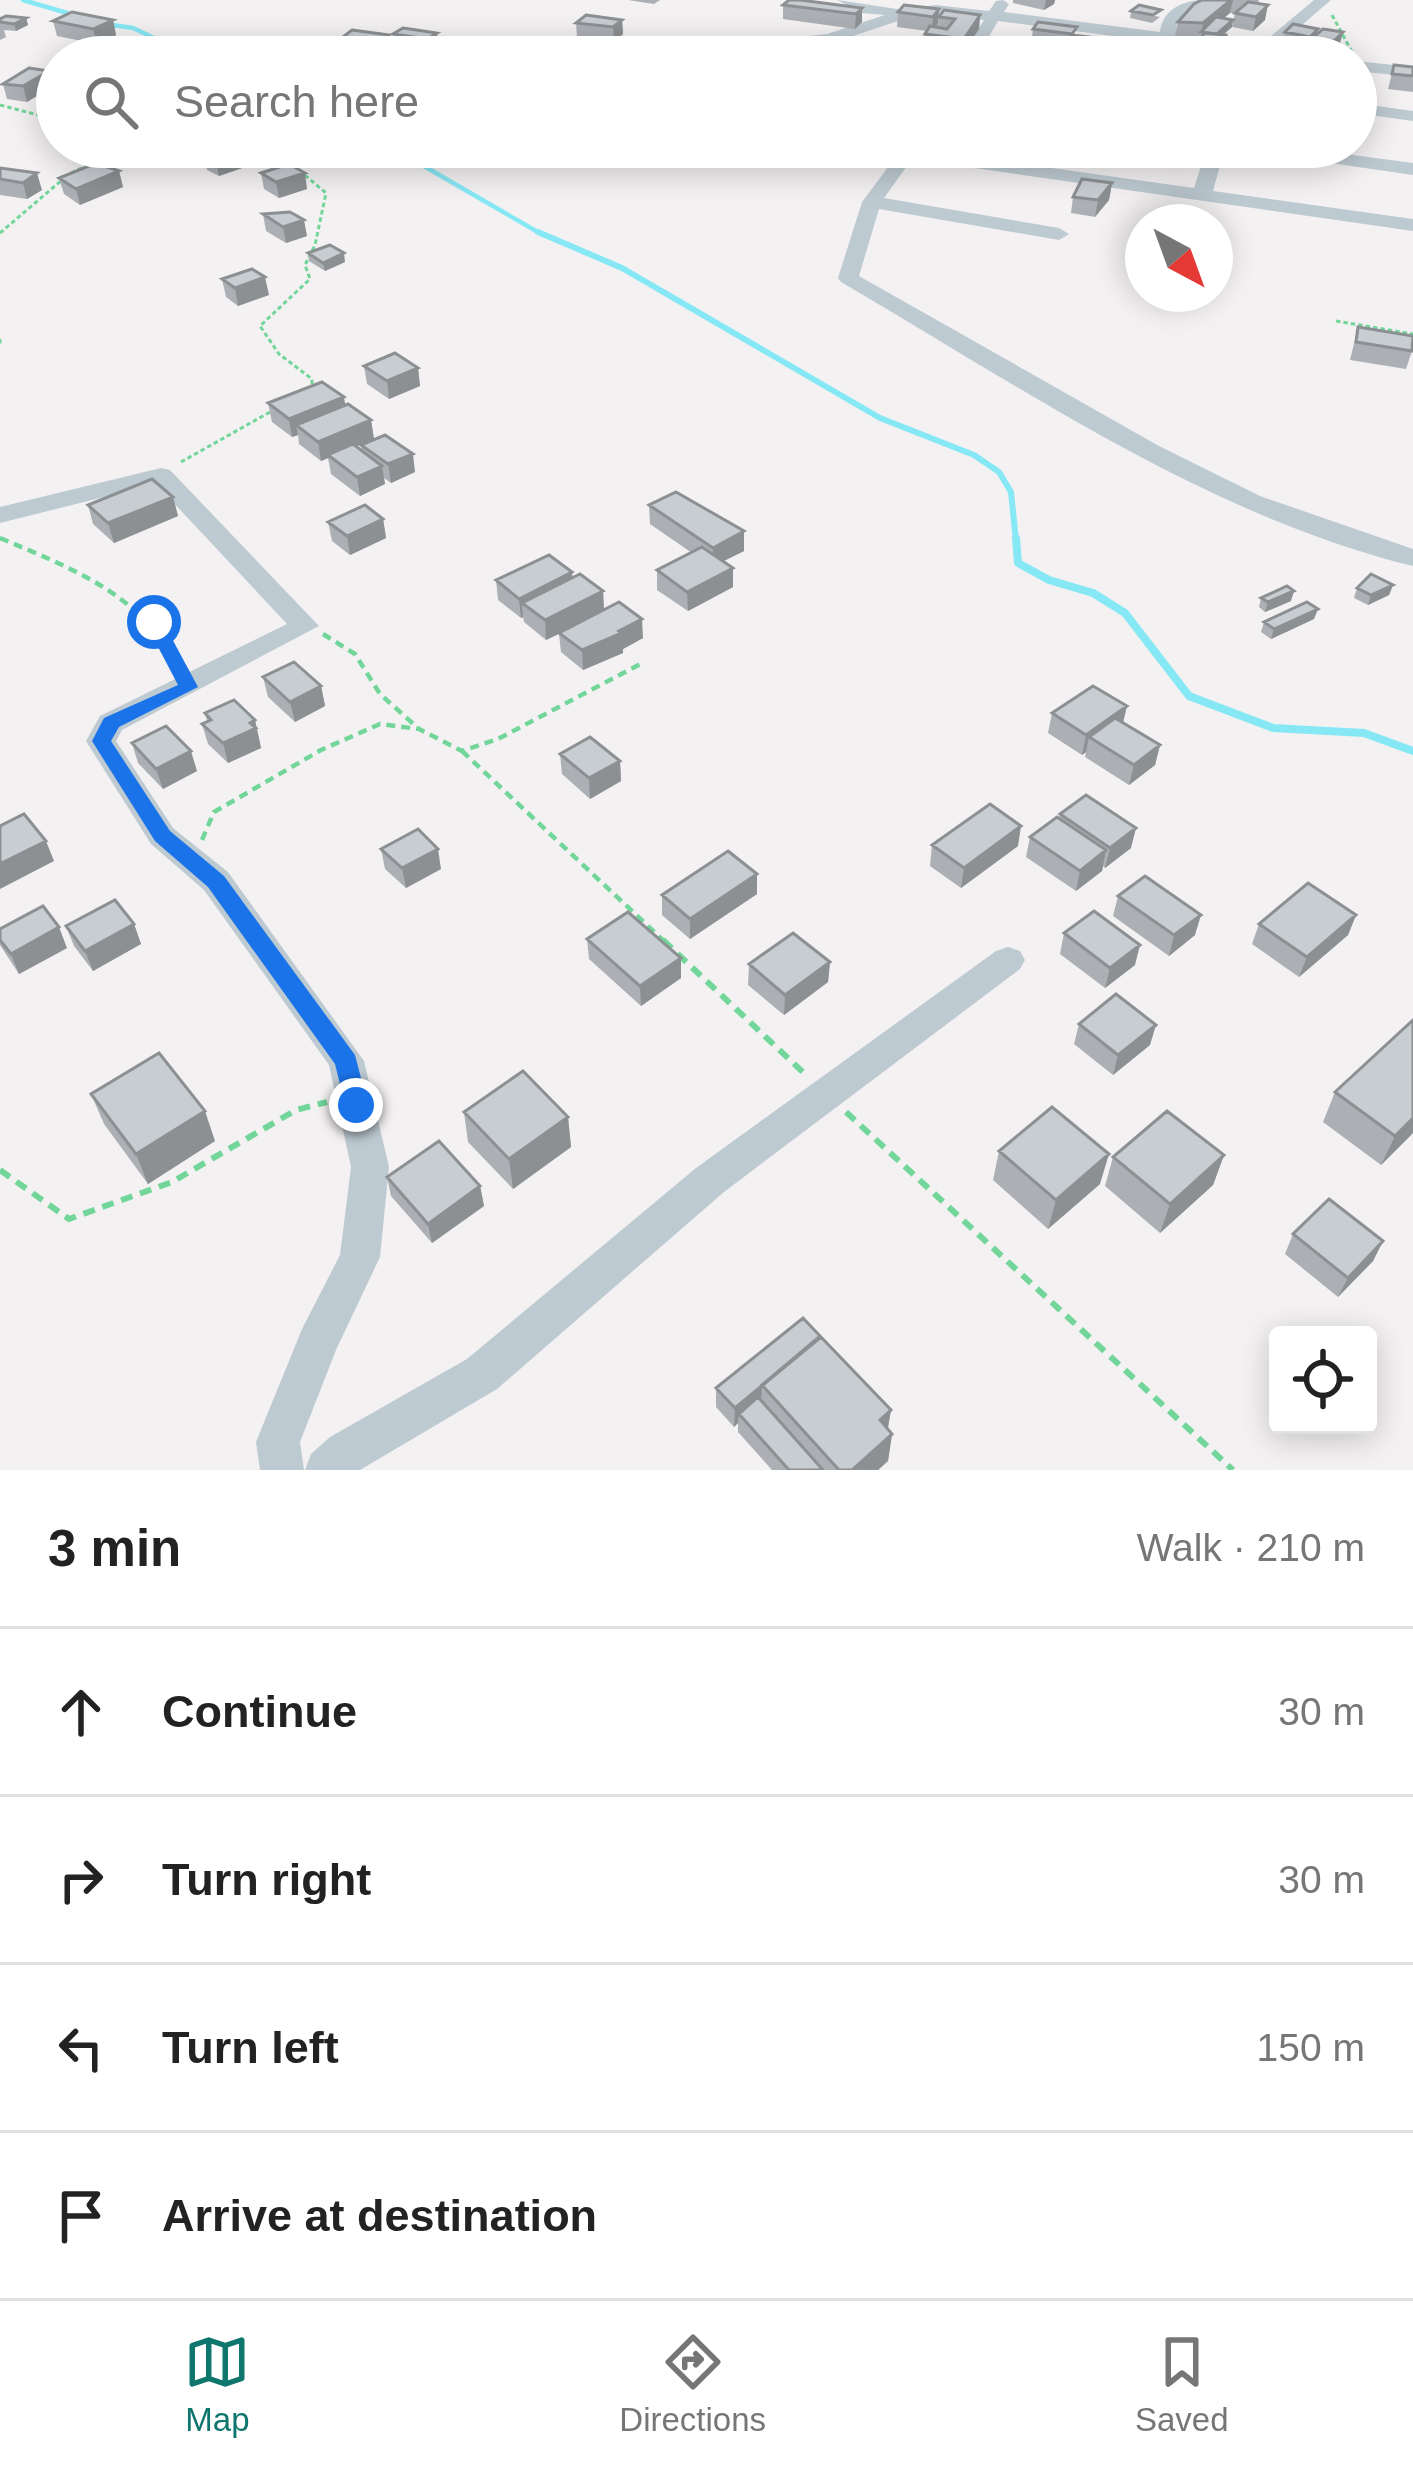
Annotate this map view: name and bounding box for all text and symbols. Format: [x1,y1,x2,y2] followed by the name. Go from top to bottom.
[36,36,1377,168] search box
[78,69,144,135] icon: search
[174,76,419,127] text: Search here
[1125,204,1233,312] north arrow
[127,595,181,649] route start
[329,1078,383,1132] route end
[1269,1326,1377,1434] map controls
[1269,1326,1377,1434] button: locate
[48,1520,181,1577] text: 3 min
[1137,1526,1365,1569] text: Walk · 210 m
[48,1679,114,1745] icon: ahead
[162,1686,357,1737] text: Continue
[1278,1690,1365,1733] text: 30 m
[48,1847,114,1913] icon: right
[162,1854,371,1905] text: Turn right
[1278,1858,1365,1901] text: 30 m
[48,2015,114,2081] icon: left
[162,2022,339,2073] text: Turn left
[1257,2026,1365,2069] text: 150 m
[48,2183,114,2249] icon: arrive
[162,2190,597,2241] text: Arrive at destination
[184,2329,250,2439] tab: Map
[619,2329,766,2439] tab: Directions
[1135,2329,1229,2439] tab: Saved

